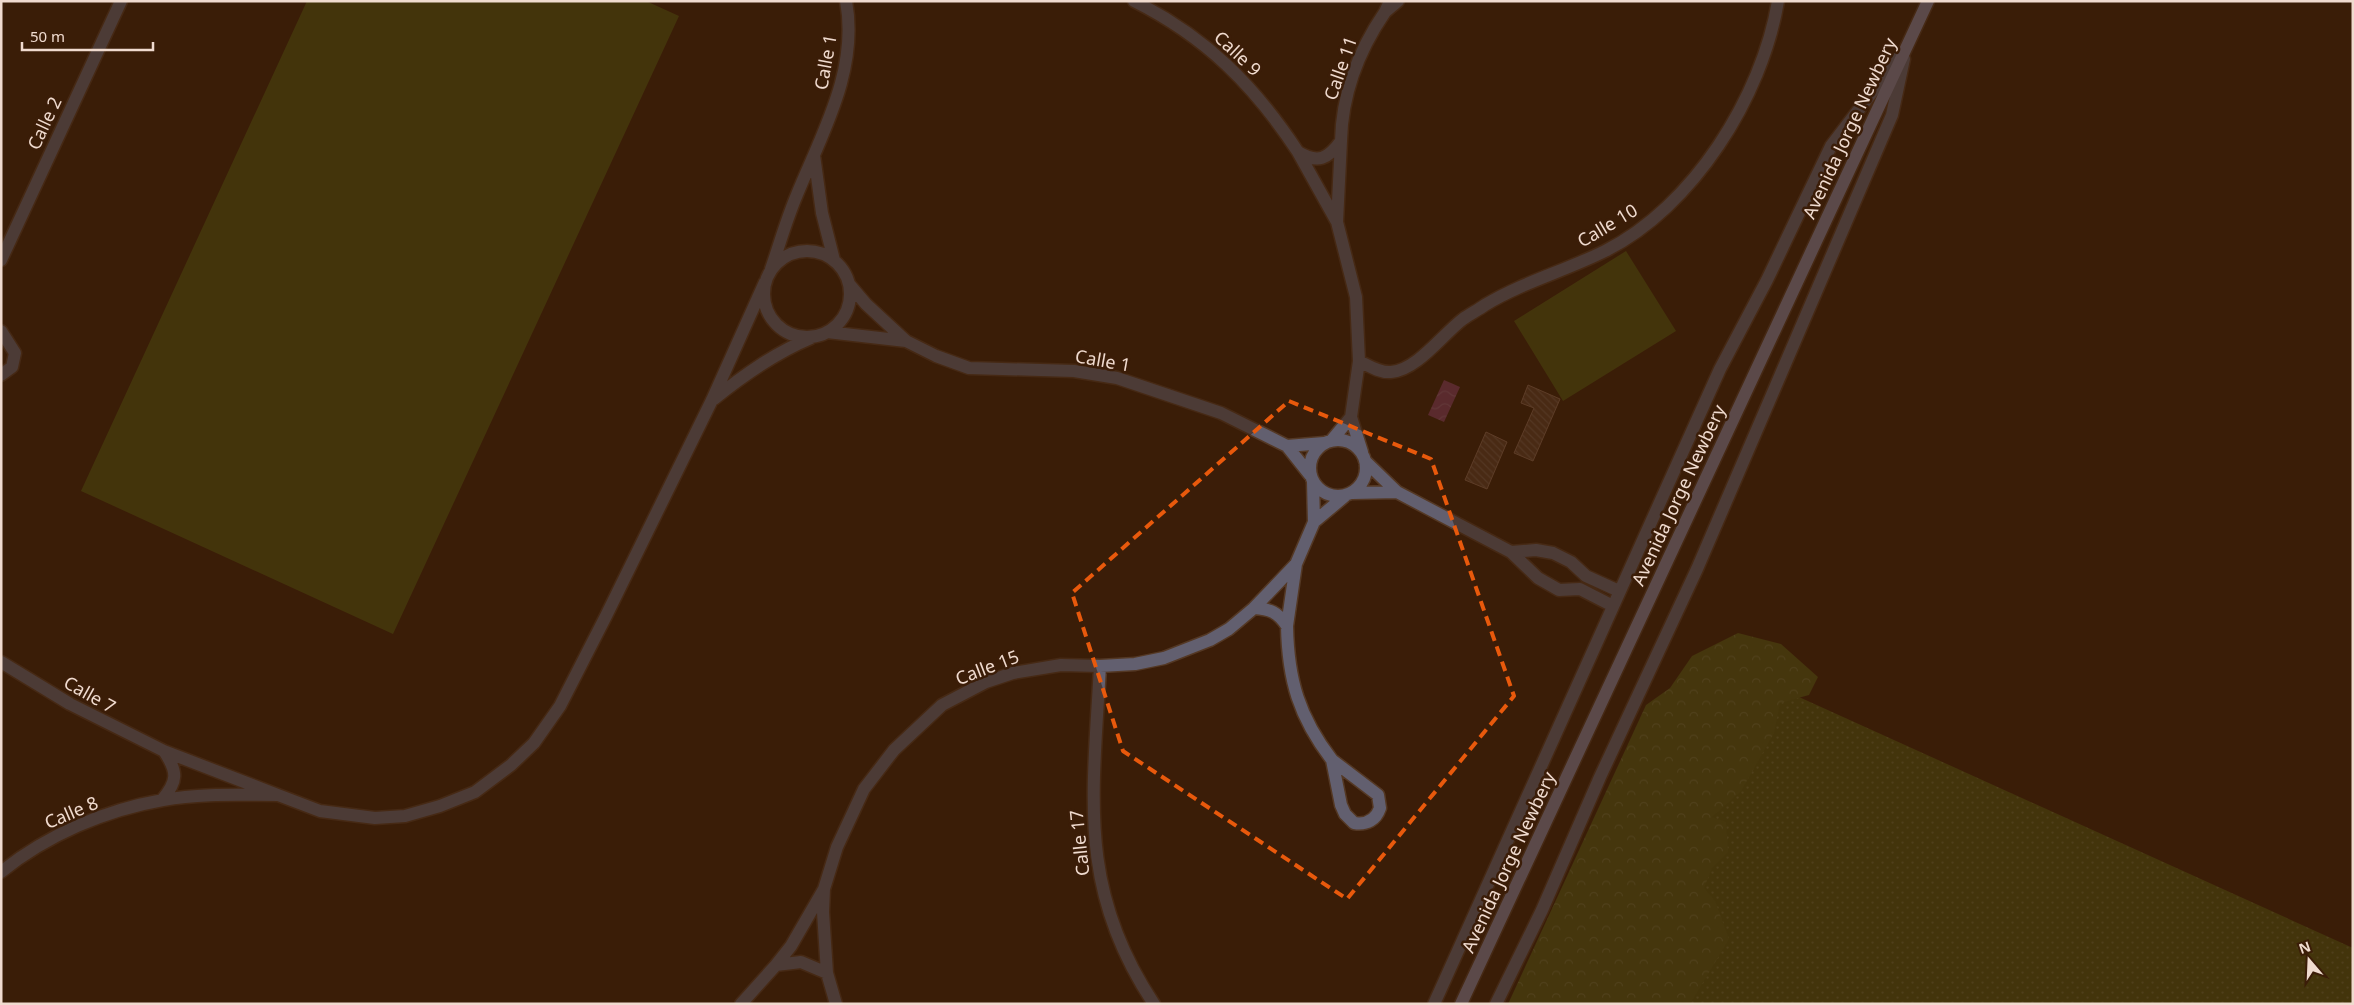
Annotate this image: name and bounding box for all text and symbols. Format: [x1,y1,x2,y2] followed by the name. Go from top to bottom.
[22,20,154,52] scale bar
[1209,25,1267,81] street label: Calle 9
[30,26,65,46] text: 50 m
[808,32,842,92] street label: Calle 1
[1318,33,1362,103] street label: Calle 11
[1797,33,1902,222] street label: Avenida Jorge Newbery
[21,93,67,153] street label: Calle 2
[1572,198,1642,252] street label: Calle 10
[1073,343,1133,377] street label: Calle 1
[1626,400,1731,589] street label: Avenida Jorge Newbery
[952,644,1022,690] street label: Calle 15
[60,670,120,718] street label: Calle 7
[1456,767,1561,956] street label: Avenida Jorge Newbery
[41,790,101,834] street label: Calle 8
[1064,809,1094,877] street label: Calle 17
[2284,935,2334,985] north arrow
[2296,936,2313,958] text: N

